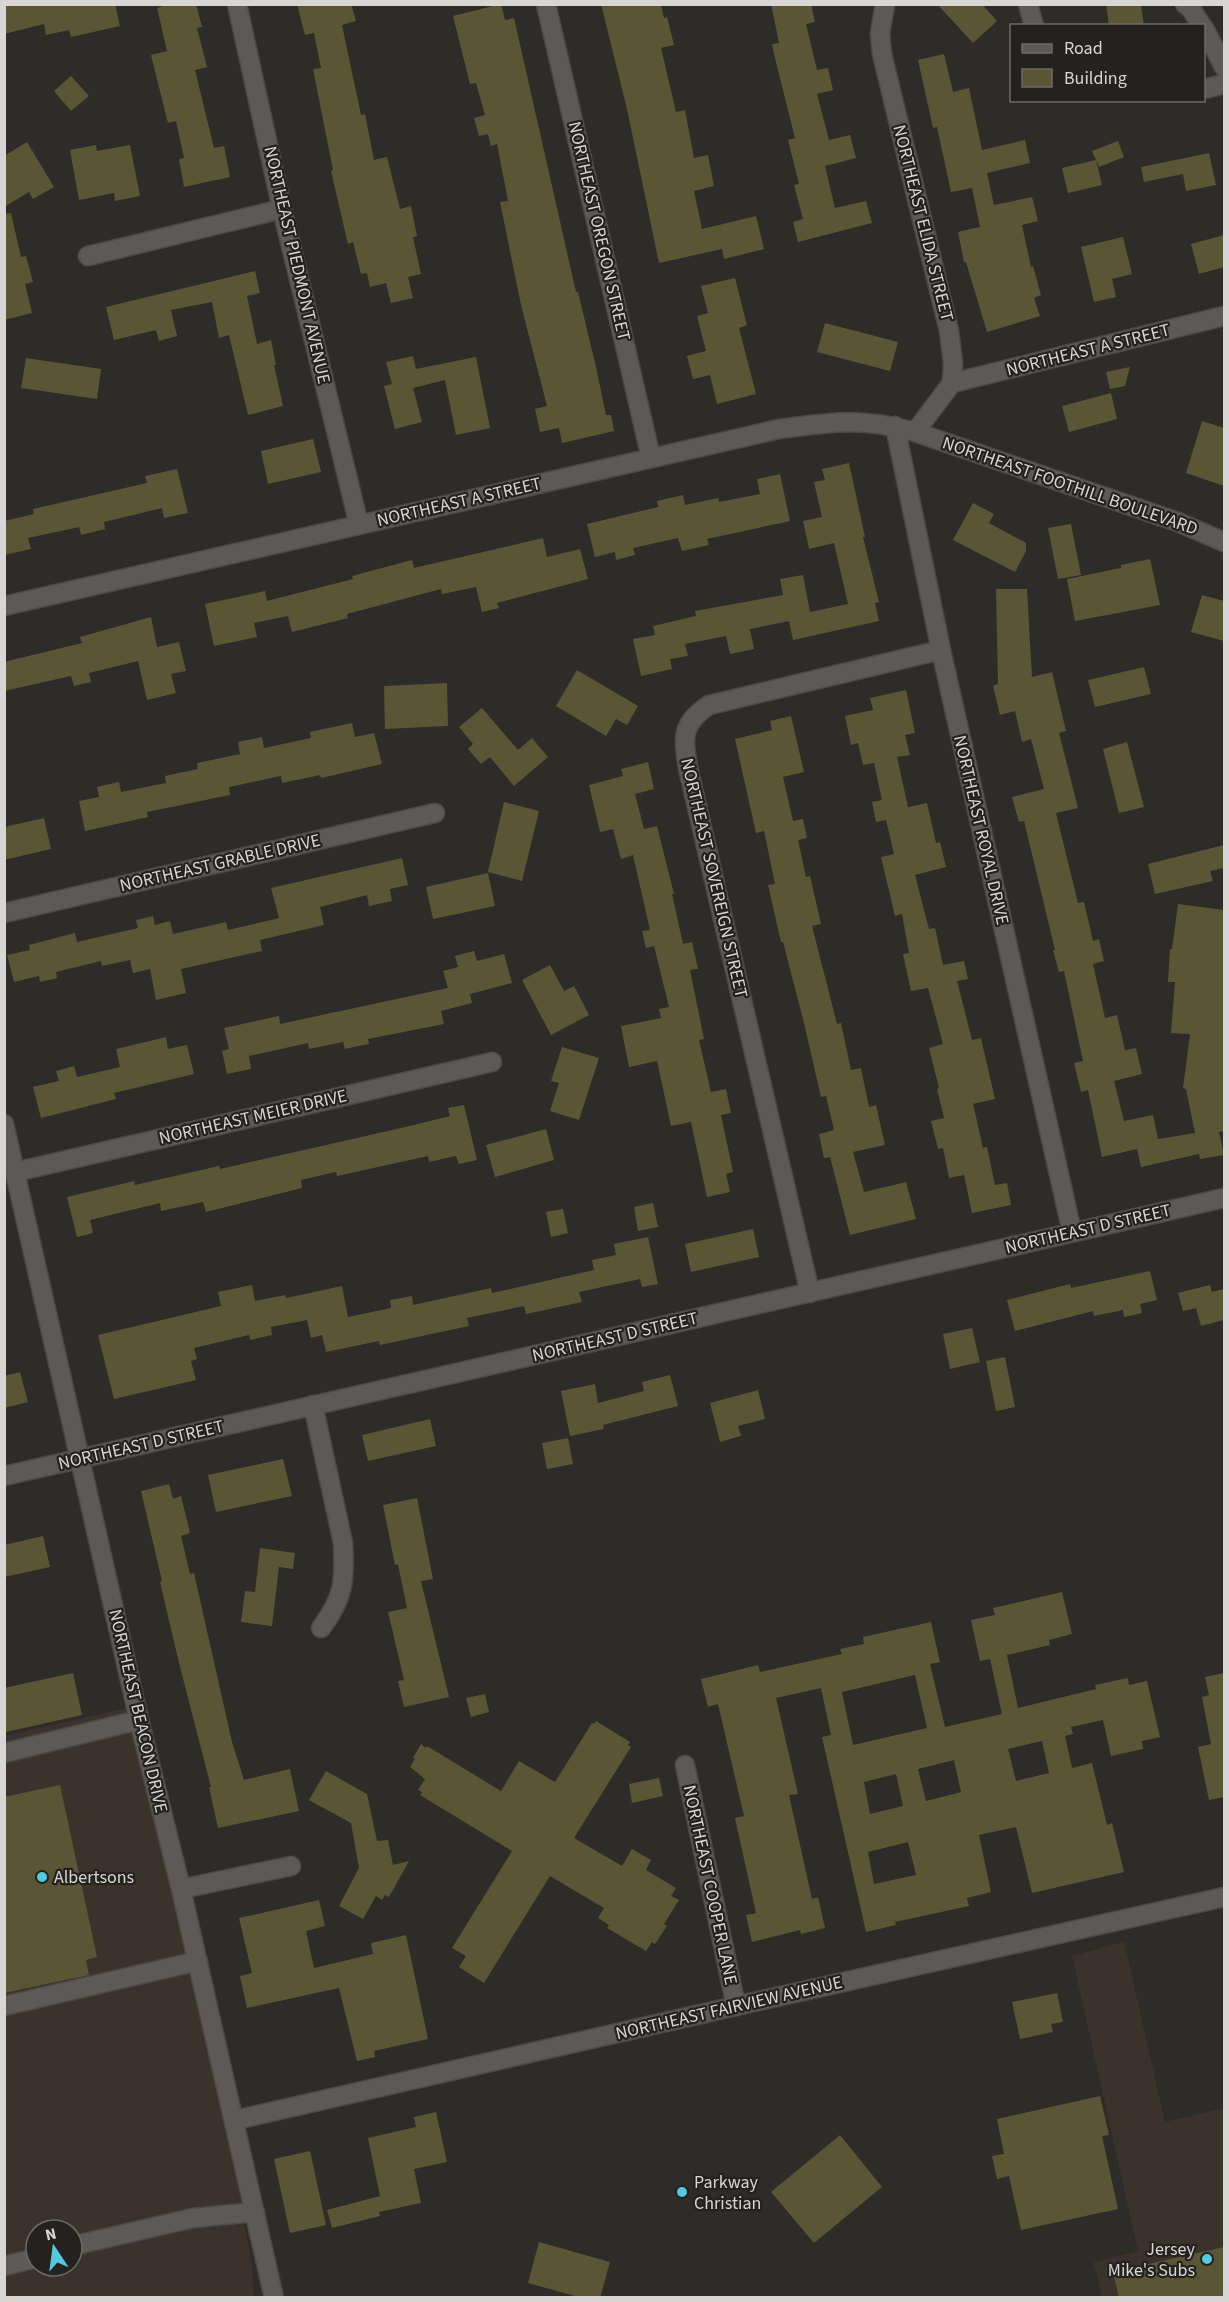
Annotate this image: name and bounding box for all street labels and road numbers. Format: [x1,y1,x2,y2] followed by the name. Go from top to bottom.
[562,119,637,344] street label: NORTHEAST OREGON STREET
[886,122,960,324] street label: NORTHEAST ELIDA STREET
[257,144,337,386] street label: NORTHEAST PIEDMONT AVENUE
[1004,317,1173,382] street label: NORTHEAST A STREET
[939,430,1201,542] street label: NORTHEAST FOOTHILL BOULEVARD
[374,471,544,533] street label: NORTHEAST A STREET
[947,733,1015,927] street label: NORTHEAST ROYAL DRIVE
[674,756,754,1001] street label: NORTHEAST SOVEREIGN STREET
[117,828,323,898] street label: NORTHEAST GRABLE DRIVE
[157,1083,349,1151] street label: NORTHEAST MEIER DRIVE
[1003,1198,1174,1260] street label: NORTHEAST D STREET
[530,1306,701,1368] street label: NORTHEAST D STREET
[56,1414,227,1476] street label: NORTHEAST D STREET
[102,1607,174,1815] street label: NORTHEAST BEACON DRIVE
[677,1783,743,1987] street label: NORTHEAST COOPER LANE
[613,1970,845,2046] street label: NORTHEAST FAIRVIEW AVENUE

